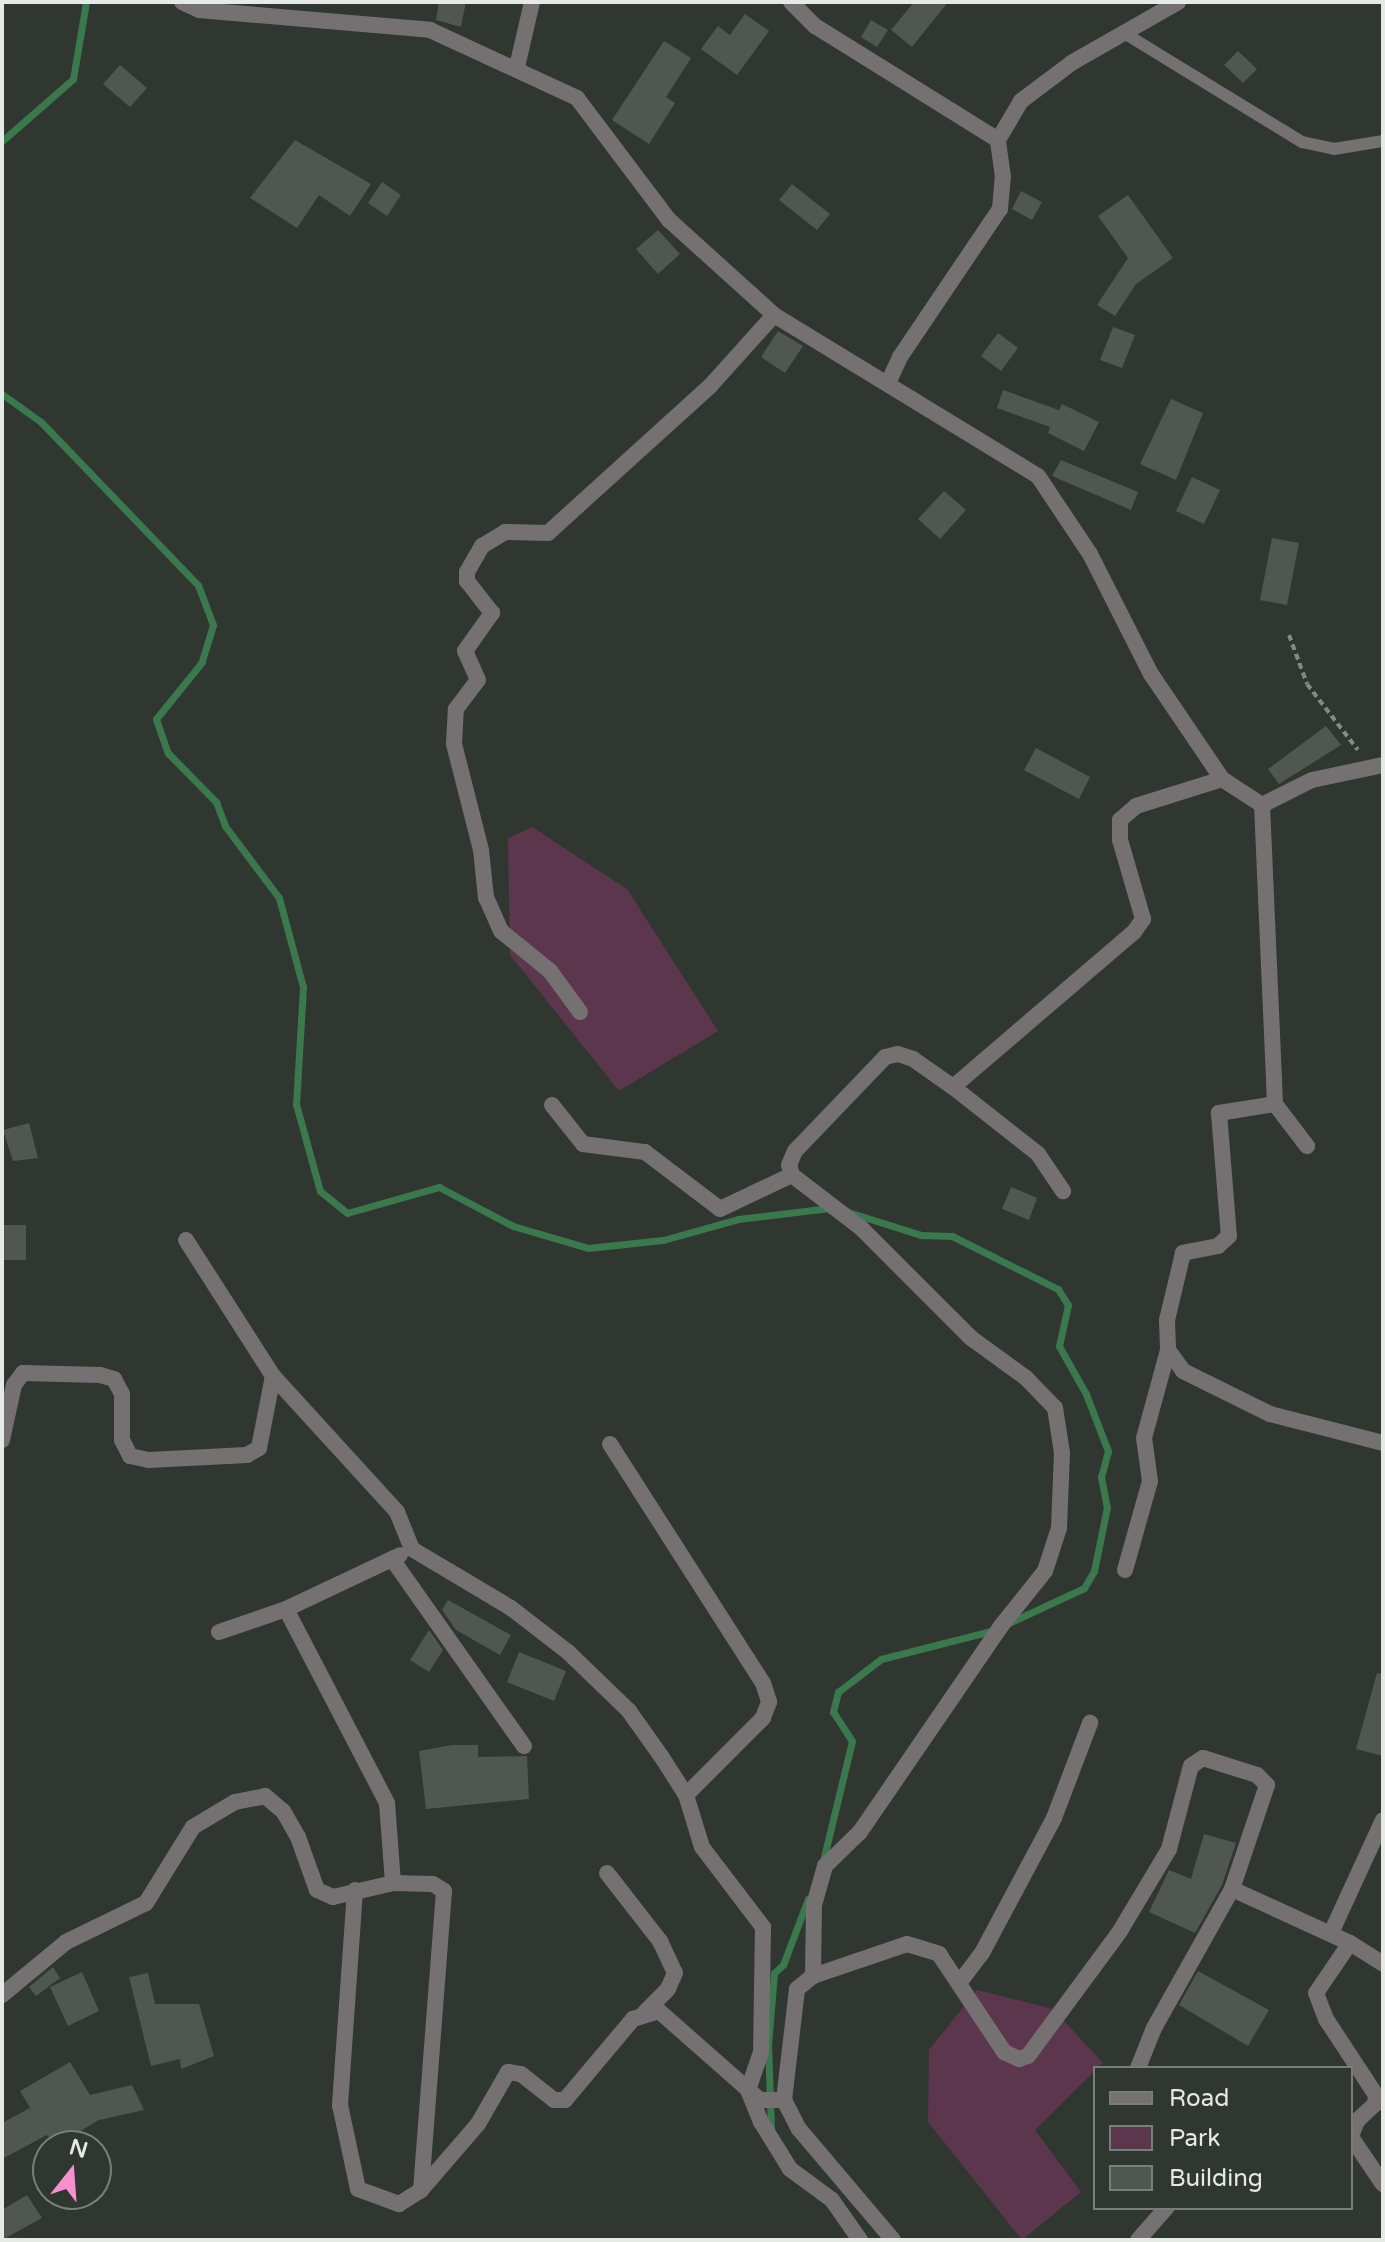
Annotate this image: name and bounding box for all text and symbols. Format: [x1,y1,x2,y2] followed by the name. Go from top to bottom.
[1093,2066,1353,2210] legend
[1169,2084,1229,2113] text: Road
[1169,2124,1220,2153] text: Park
[32,2130,112,2210] north arrow
[66,2134,91,2164] text: N
[1169,2164,1263,2193] text: Building

